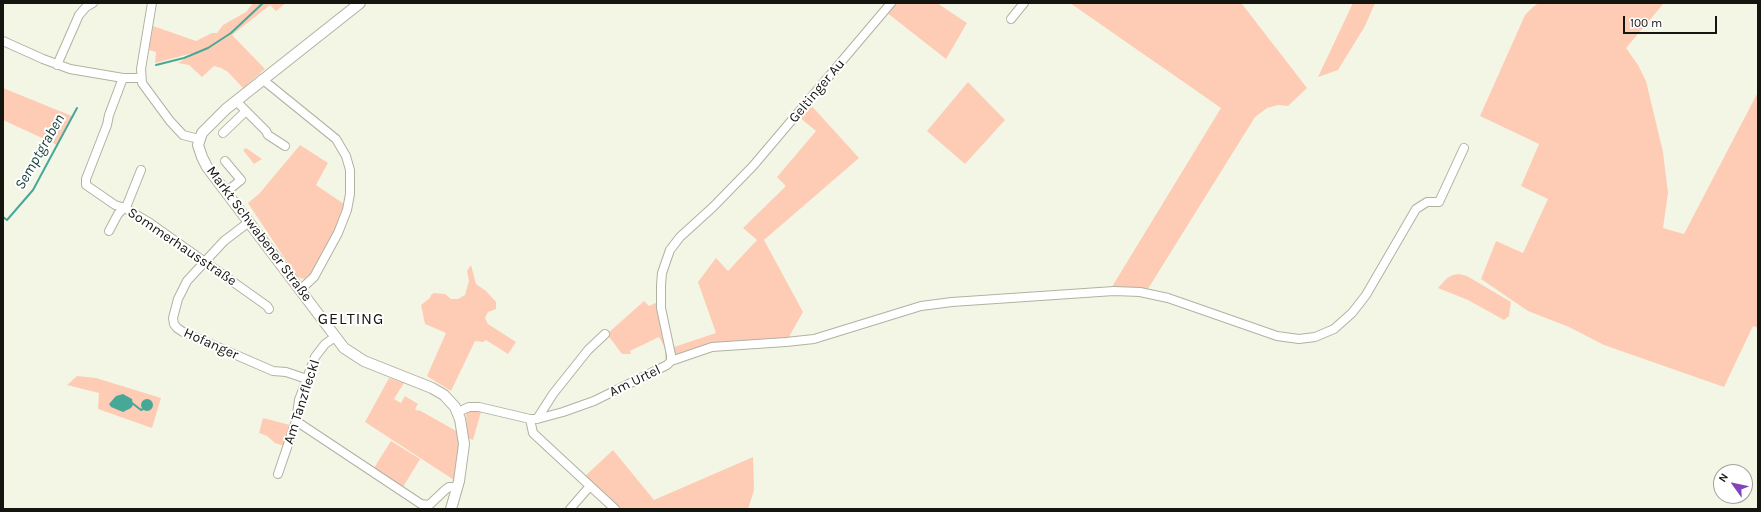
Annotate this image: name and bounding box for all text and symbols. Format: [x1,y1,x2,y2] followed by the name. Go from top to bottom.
[1625,8,1719,34] scale bar
[1630,16,1662,30] text: 100 m
[785,56,849,126] street label: Geltinger Au
[11,111,69,193] water label: Semptgraben
[203,163,315,305] street label: Markt Schwabener Straße
[124,204,240,290] street label: Sommerhausstraße
[318,309,384,329] district label: GELTING
[181,325,241,363] street label: Hofanger
[280,358,324,446] street label: Am Tanzfleckl
[607,361,663,401] street label: Am Urtel
[1713,464,1753,504] north arrow
[1716,471,1731,485] text: N

